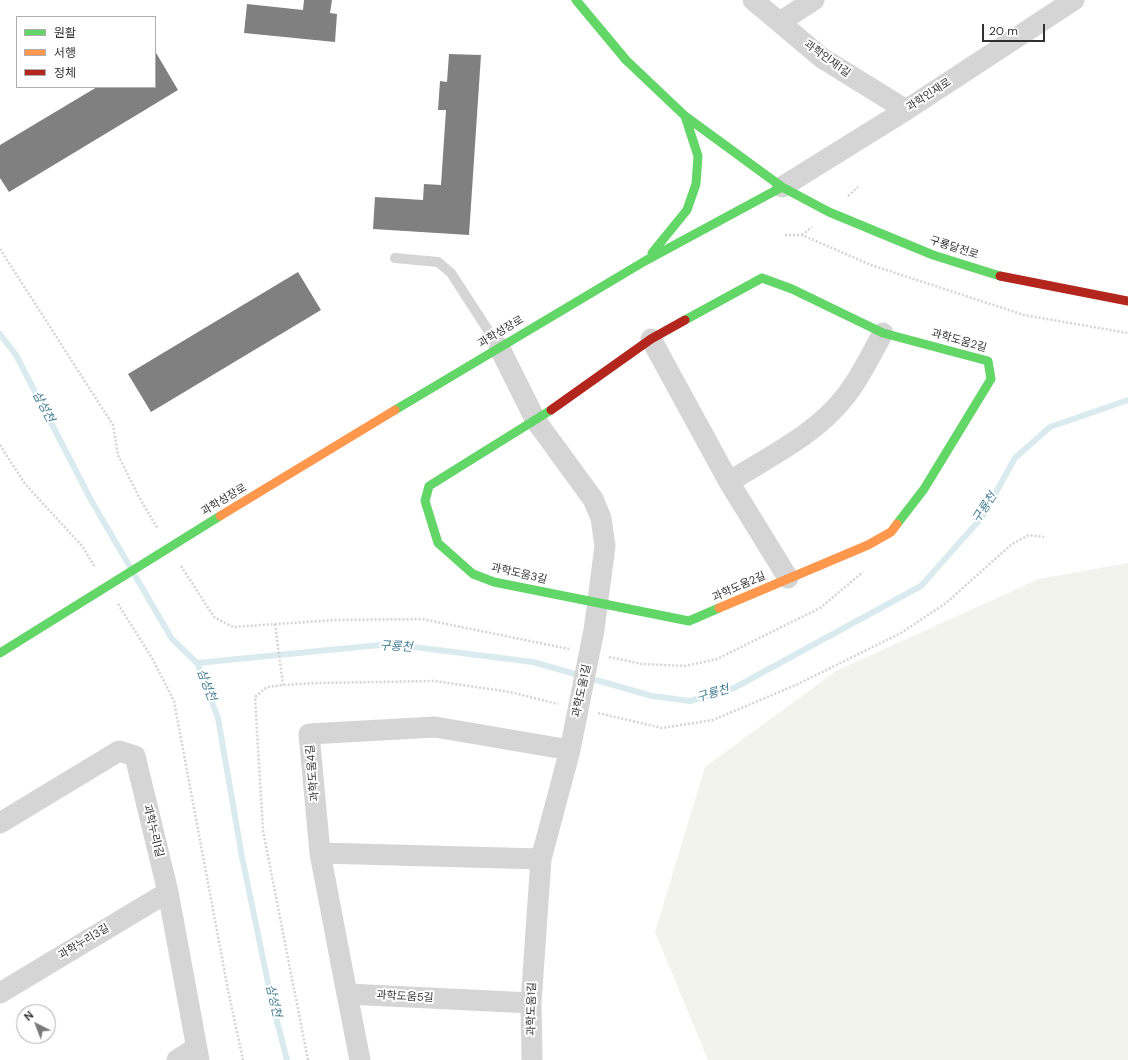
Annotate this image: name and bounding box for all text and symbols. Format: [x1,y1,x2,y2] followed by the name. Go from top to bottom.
[16,16,156,88] legend
[984,16,1047,42] scale bar
[989,23,1018,39] text: 20 m
[54,25,76,41] text: 원활
[801,38,853,80] street label: 과학인재1길
[54,45,76,61] text: 서행
[54,65,76,81] text: 정체
[904,76,954,114] street label: 과학인재로
[928,234,980,262] street label: 구룡달전로
[476,313,526,351] street label: 과학성장로
[930,327,988,355] street label: 과학도움2길
[29,389,57,425] water label: 삼성천
[199,481,249,519] street label: 과학성장로
[970,490,1000,526] water label: 구룡천
[490,561,548,587] street label: 과학도움3길
[710,569,768,605] street label: 과학도움2길
[379,639,413,655] water label: 구룡천
[570,663,594,719] street label: 과학도움1길
[193,667,219,703] water label: 삼성천
[695,682,731,706] water label: 구룡천
[304,744,322,802] street label: 과학도움4길
[140,803,166,859] street label: 과학누리1길
[56,922,112,962] street label: 과학누리3길
[525,982,539,1036] street label: 과학도움1길
[262,983,284,1019] water label: 삼성천
[376,989,434,1005] street label: 과학도움5길
[16,1004,56,1044] north arrow
[21,1008,36,1024] text: N

